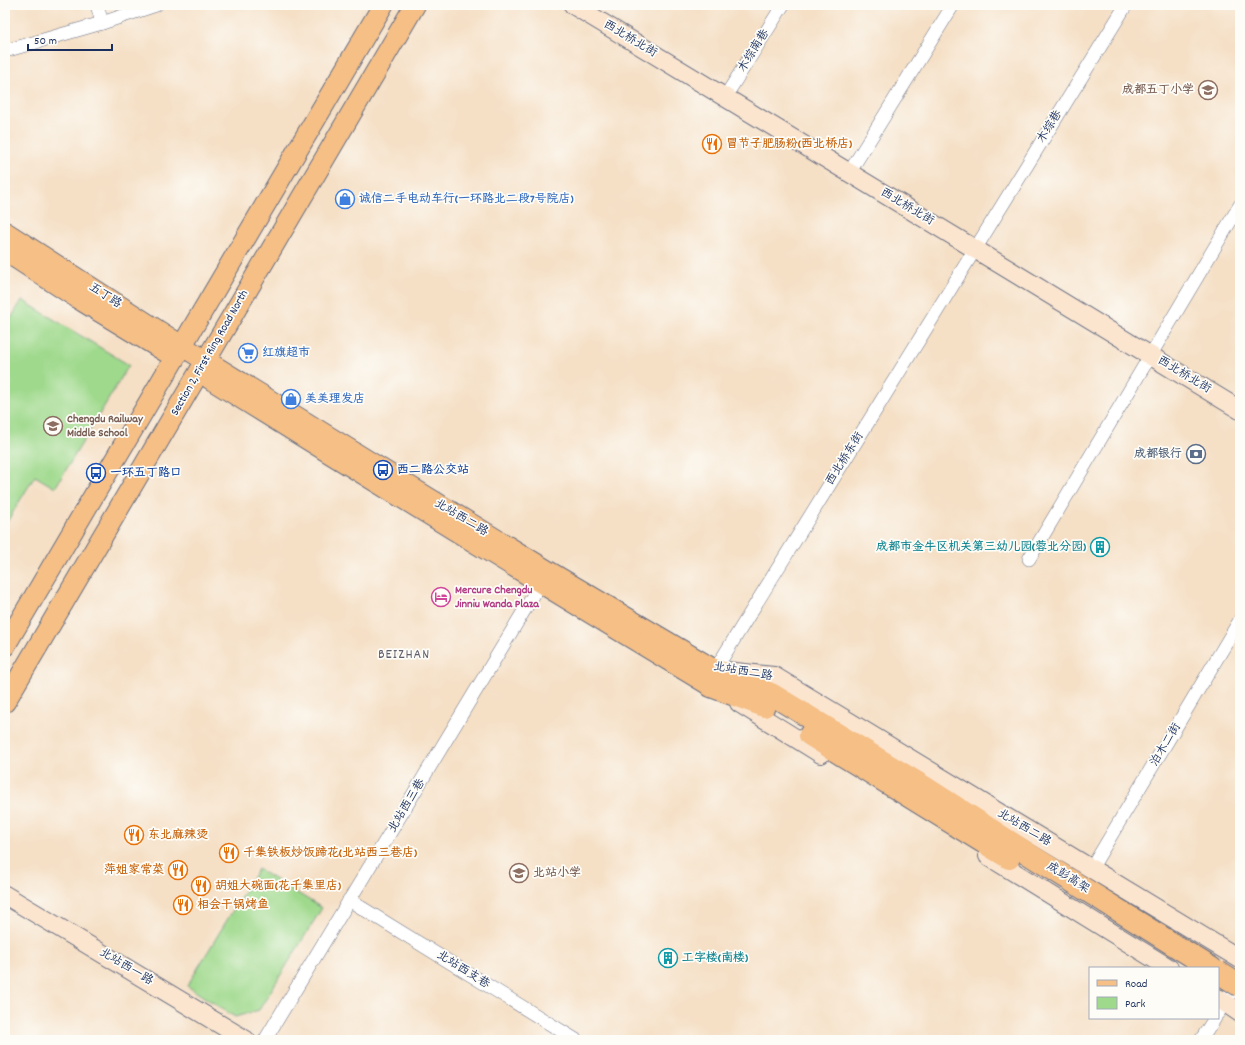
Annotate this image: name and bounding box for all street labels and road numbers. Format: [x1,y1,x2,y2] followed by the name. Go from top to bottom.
[600,16,660,62] street label: 西北桥北街
[734,26,774,76] street label: 木综南巷
[1033,107,1067,147] street label: 木综巷
[877,184,937,230] street label: 西北桥北街
[85,279,125,313] street label: 五丁路
[167,287,253,419] street label: Section 2, First Ring Road North
[1154,352,1214,398] street label: 西北桥北街
[822,429,868,489] street label: 西北桥东街
[431,495,491,541] street label: 北站西二路
[712,658,774,686] street label: 北站西二路
[1146,720,1186,770] street label: 泊木二街
[384,776,430,836] street label: 北站西三巷
[994,805,1054,851] street label: 北站西二路
[1043,858,1093,898] street label: 成彭高架
[96,944,156,990] street label: 北站西一路
[433,947,493,993] street label: 北站西支巷

